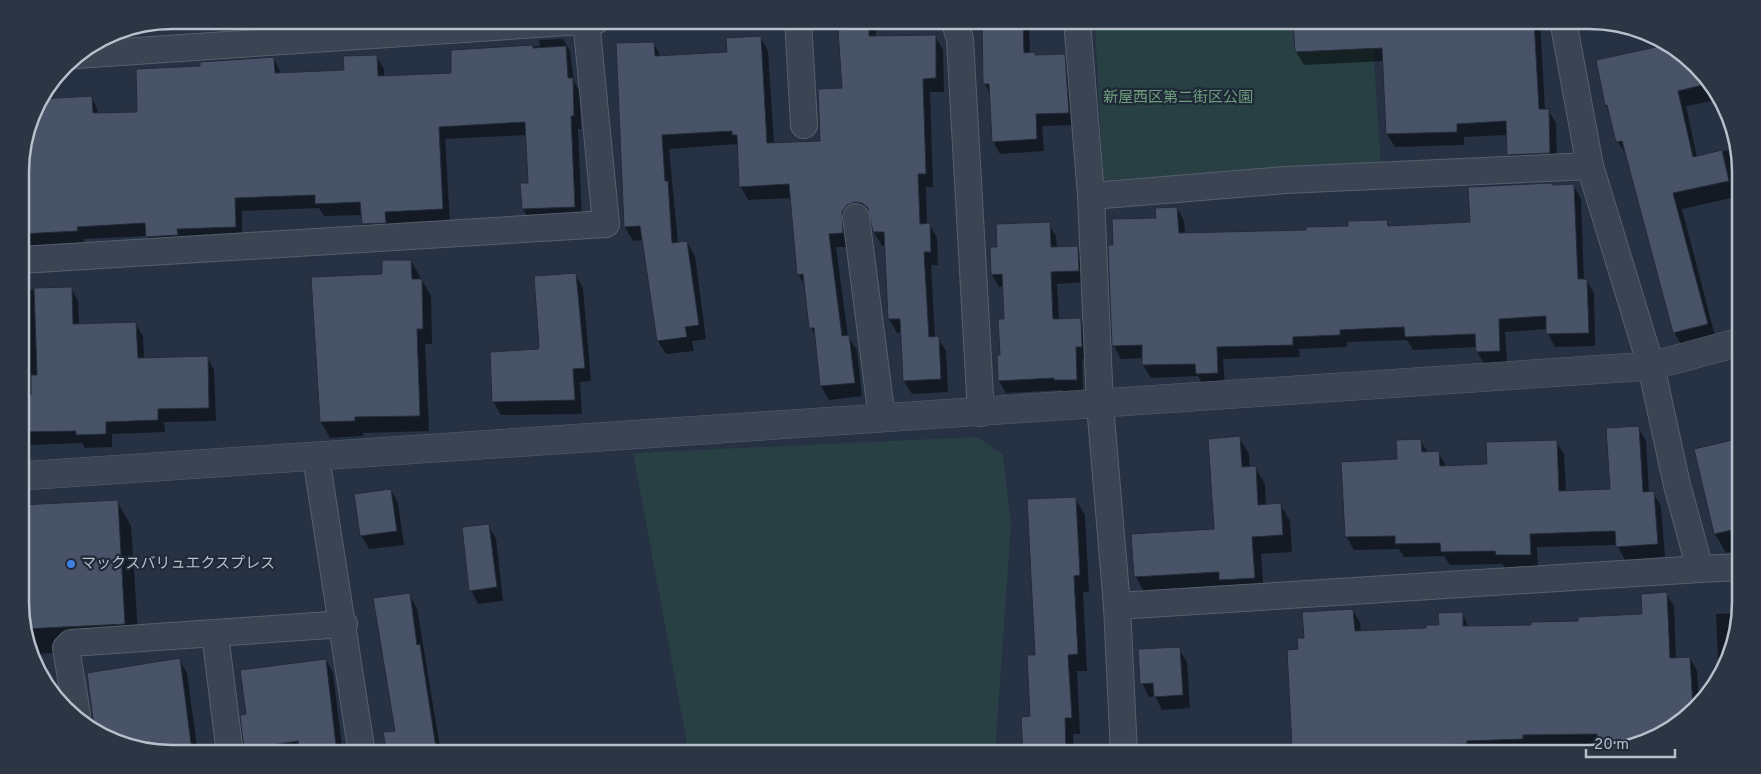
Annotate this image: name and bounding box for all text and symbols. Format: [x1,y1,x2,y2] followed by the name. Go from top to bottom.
[1103,89,1253,108] park label: 新屋西区第二街区公園
[81,555,275,574] place label: マックスバリュエクスプレス
[65,558,77,570] marker: マックスバリュエクスプレス
[1586,726,1675,758] scale bar
[1594,736,1629,755] text: 20 m

